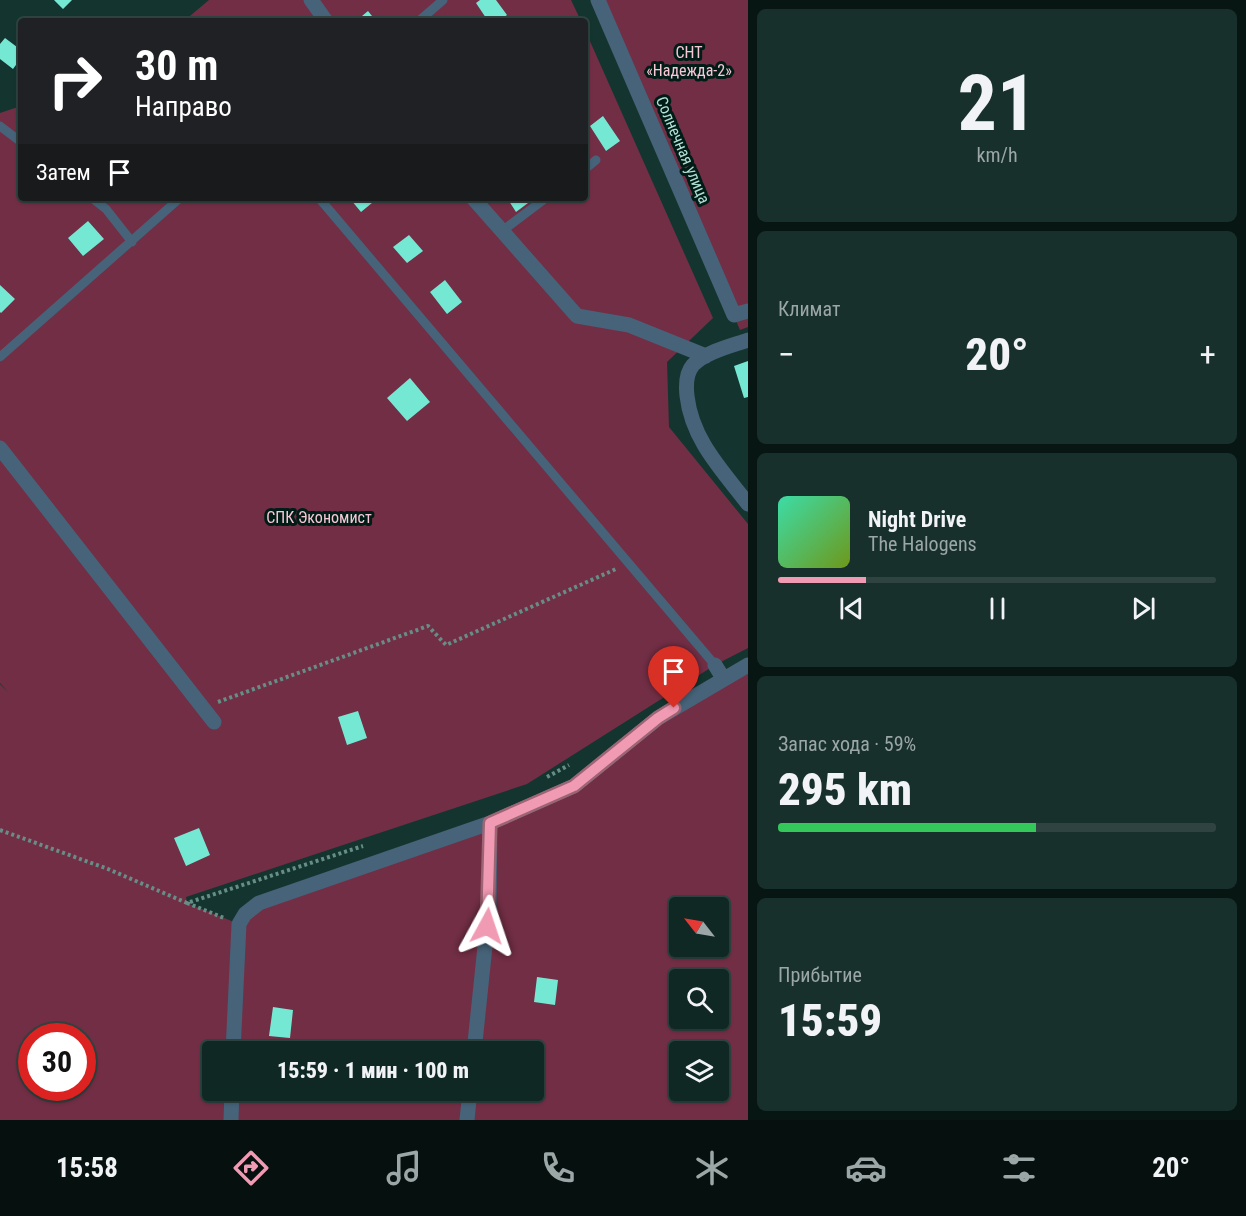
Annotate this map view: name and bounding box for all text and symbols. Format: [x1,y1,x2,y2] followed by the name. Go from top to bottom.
[135,41,218,90] text: 30 m
[36,42,114,120] icon: right
[646,43,732,80] park label: СНТ «Надежда-2»
[958,58,1036,149] text: 21
[135,91,232,123] text: Направо
[652,94,714,206] street label: Солнечная улица
[976,143,1018,167] text: km/h
[103,156,136,189] icon: arrive
[36,160,91,185] text: Затем
[778,297,840,321] text: Климат
[965,328,1029,381] text: 20°
[778,335,795,374] text: −
[1200,335,1216,374] text: +
[868,507,966,532] text: Night Drive
[266,508,372,527] park label: СПК Экономист
[868,532,977,556] text: The Halogens
[835,592,868,625] icon: previous
[981,592,1014,625] icon: pause
[1127,592,1160,625] icon: next
[648,646,699,708] pin
[657,655,690,688] icon: arrive
[778,732,916,756] text: Запас хода · 59%
[778,763,912,816] text: 295 km
[455,894,519,958] position arrow
[669,897,729,957] north arrow
[669,897,729,1101] map controls
[778,963,862,987] text: Прибытие
[669,969,729,1029] button: search
[778,994,882,1047] text: 15:59
[18,1023,96,1101] speed limit sign: 30
[669,1041,729,1101] button: layers
[277,1058,469,1083] text: 15:59 · 1 мин · 100 m
[230,1147,272,1189] icon: directions
[383,1147,425,1189] icon: music
[537,1147,579,1189] icon: phone
[691,1147,733,1189] icon: climate
[845,1147,887,1189] icon: car
[998,1147,1040,1189] icon: filters
[56,1152,118,1184] text: 15:58
[1152,1152,1190,1184] text: 20°

